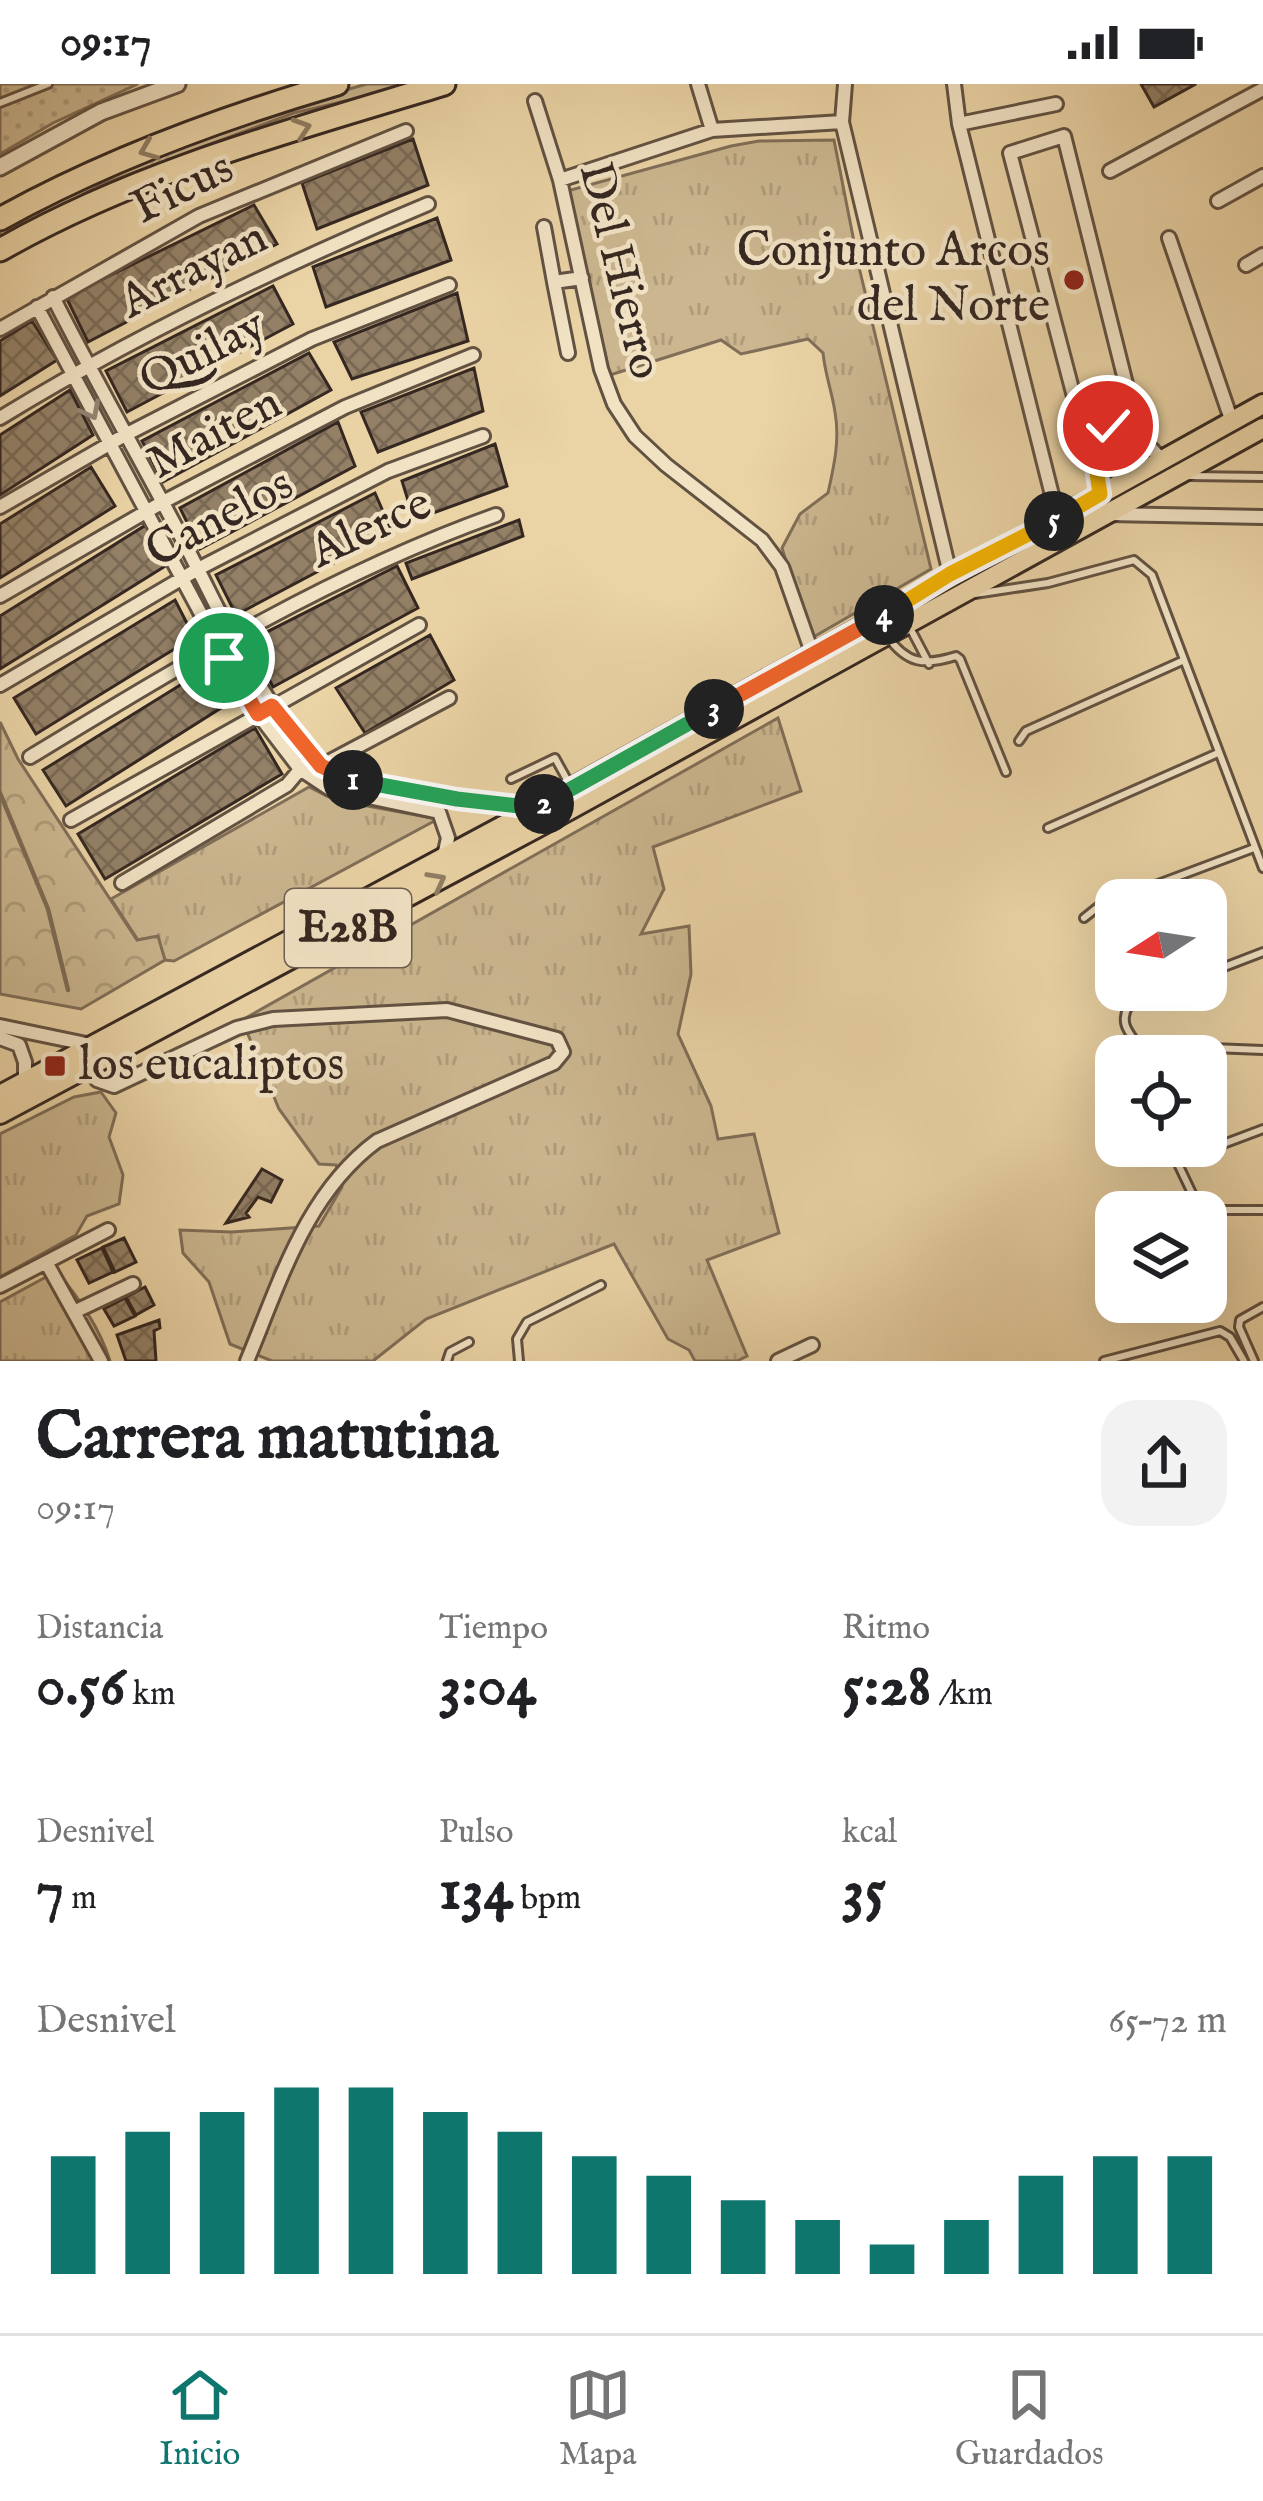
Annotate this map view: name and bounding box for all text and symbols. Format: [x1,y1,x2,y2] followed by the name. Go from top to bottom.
[60,14,151,71] text: 09:17
[291,118,312,143] one-way arrow
[138,136,159,160] one-way arrow
[122,139,244,239] street label: Ficus
[563,156,675,386] street label: Del Hierro
[109,209,278,334] street label: Arrayan
[737,222,1050,337] place label: Conjunto Arcos del Norte
[1061,267,1087,293] marker: Conjunto Arcos del Norte
[130,297,277,411] street label: Quilay
[138,374,292,494] street label: Maiten
[1057,375,1159,477] pin
[1075,393,1141,459] icon: check
[76,399,100,420] one-way arrow
[136,455,304,583] street label: Canelos
[300,475,442,584] street label: Alerce
[1024,491,1084,551] pin: 5
[1048,500,1060,542] text: 5
[854,585,914,645] pin: 4
[876,594,892,636] text: 4
[173,607,275,709] pin
[191,625,257,691] icon: arrive
[684,679,744,739] pin: 3
[708,688,720,730] text: 3
[323,750,383,810] pin: 1
[347,759,359,801] text: 1
[514,774,574,834] pin: 2
[536,783,552,825] text: 2
[424,872,446,895] one-way arrow
[1095,879,1227,1011] north arrow
[1095,879,1227,1323] map controls
[285,889,411,967] road number: E28B
[1095,1035,1227,1167] button: locate
[79,1036,344,1096] place label: los eucaliptos
[42,1053,68,1079] marker: los eucaliptos
[1095,1191,1227,1323] button: layers
[36,1397,498,1481] text: Carrera matutina
[1101,1400,1227,1526] button: share
[36,1484,115,1533] text: 09:17
[36,1608,163,1650] text: Distancia
[439,1608,548,1650] text: Tiempo
[842,1608,930,1650] text: Ritmo
[36,1650,125,1726] text: 0.56
[439,1650,536,1726] text: 3:04
[842,1650,931,1726] text: 5:28
[125,1674,176,1716] text: km
[931,1674,993,1716] text: /km
[36,1812,154,1854] text: Desnivel
[439,1812,514,1854] text: Pulso
[842,1812,897,1854] text: kcal
[36,1854,64,1930] text: 7
[439,1854,513,1930] text: 134
[842,1854,886,1930] text: 35
[64,1878,97,1920] text: m
[513,1878,581,1920] text: bpm
[36,1997,176,2046] text: Desnivel
[1108,1997,1227,2046] text: 65–72 m
[159,2362,240,2476] tab: Inicio
[559,2362,636,2476] tab: Mapa
[955,2362,1104,2476] tab: Guardados

